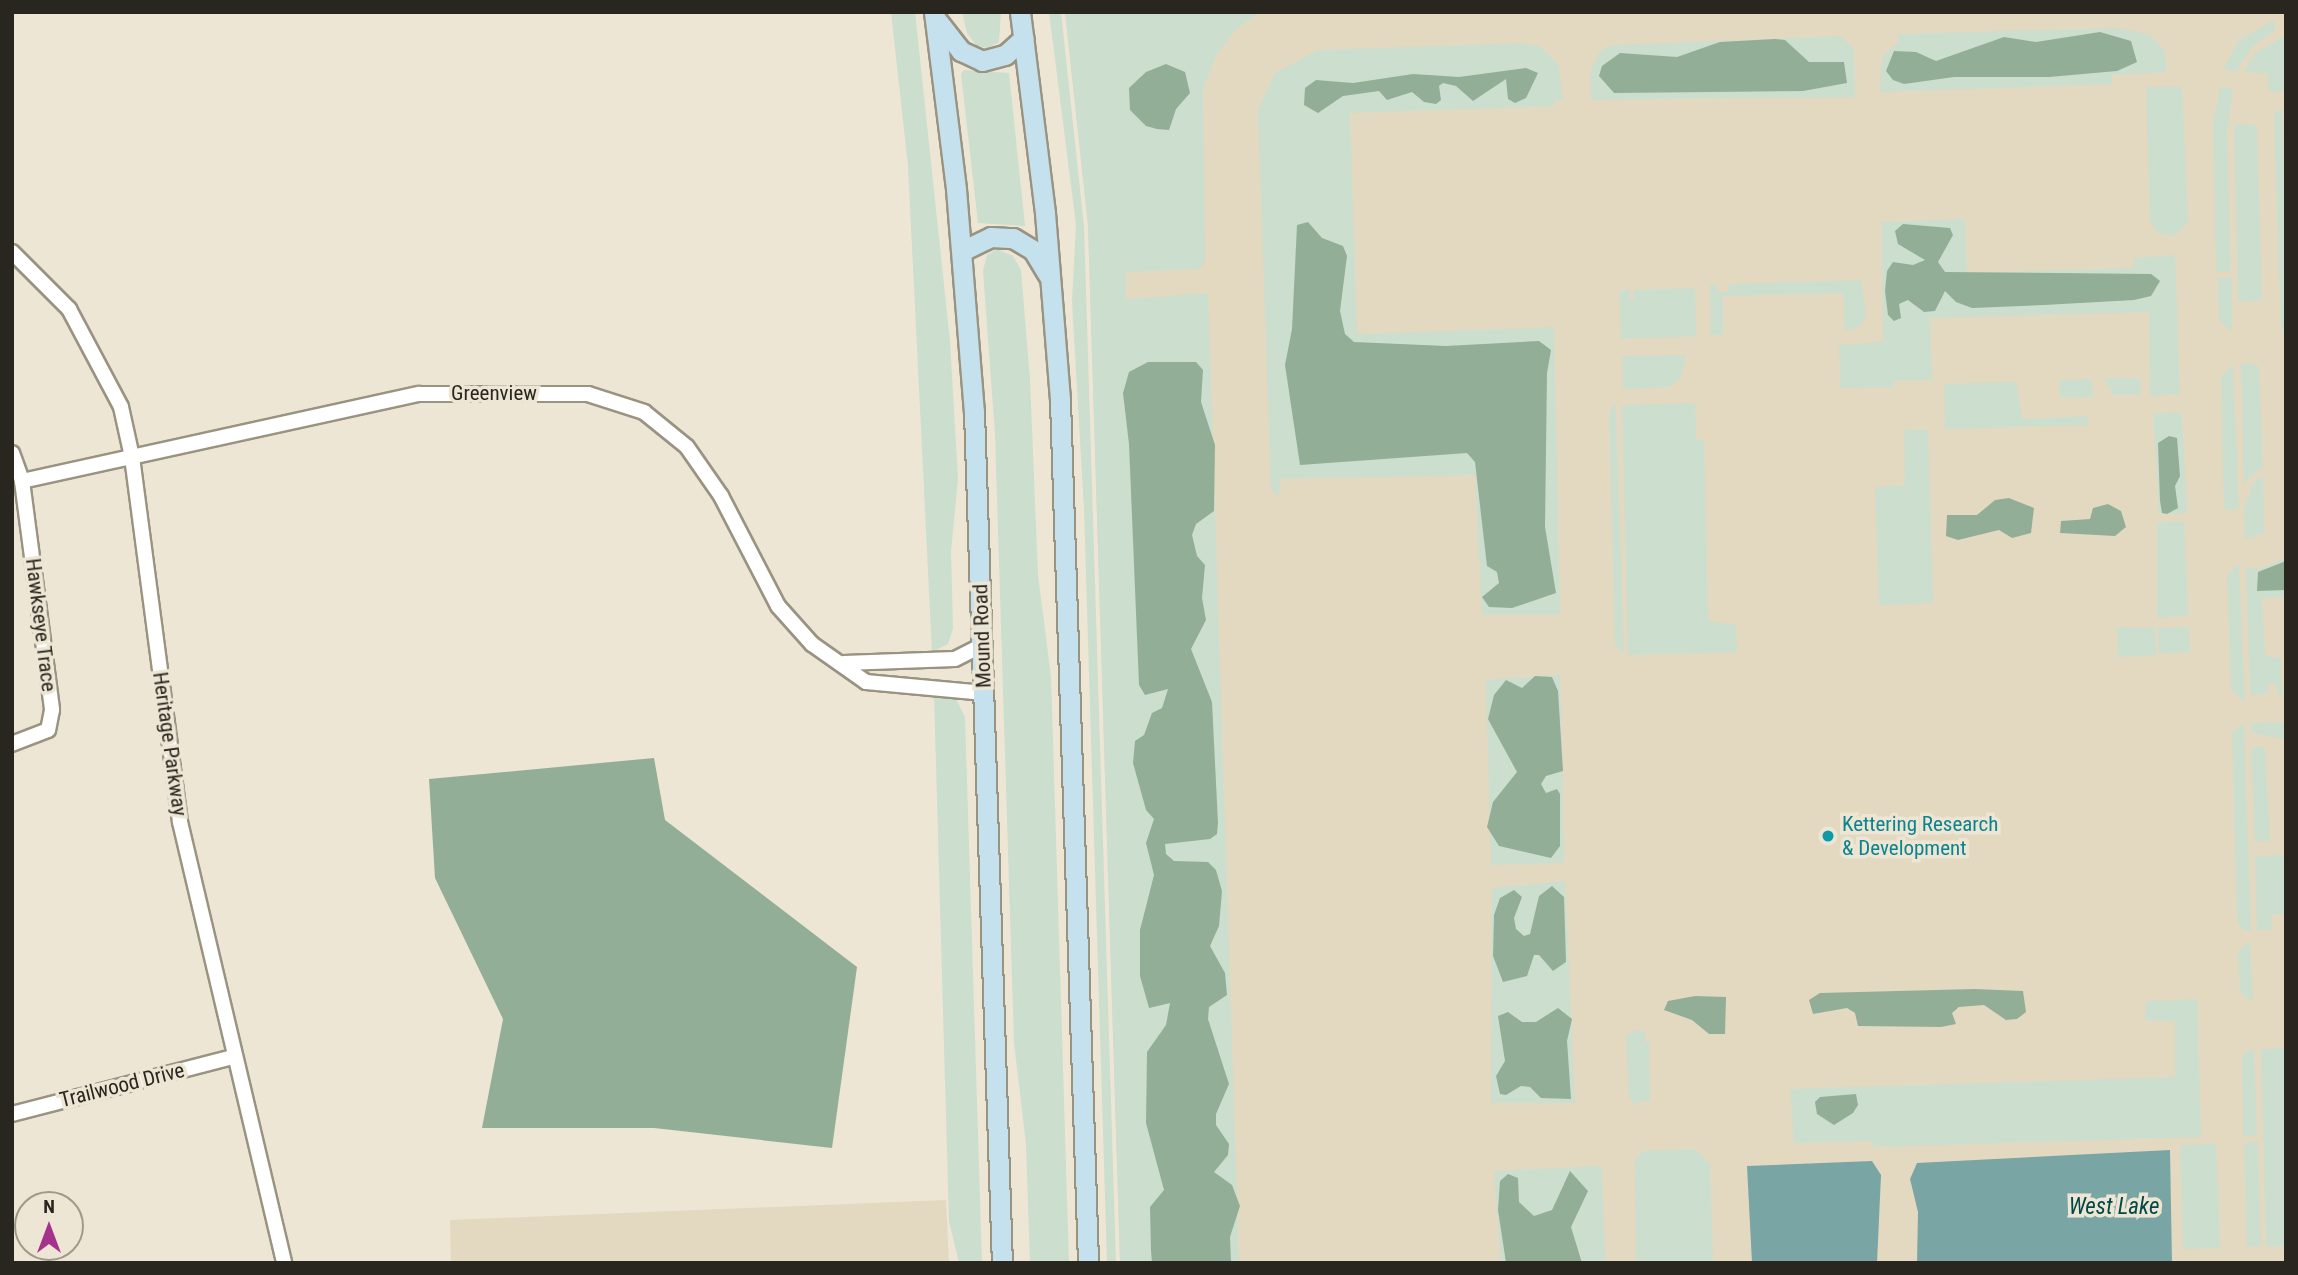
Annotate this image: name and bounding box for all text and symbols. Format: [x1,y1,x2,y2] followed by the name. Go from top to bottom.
[451,380,537,406] street label: Greenview
[20,557,62,693] street label: Hawkseye Trace
[968,584,996,688] street label: Mound Road
[147,670,193,818] street label: Heritage Parkway
[1842,811,1998,861] place label: Kettering Research & Development
[1820,828,1836,844] marker: Kettering Research & Development
[57,1057,187,1113] street label: Trailwood Drive
[14,1191,84,1261] north arrow
[2069,1193,2159,1221] water label: West Lake
[43,1195,55,1218] text: N

